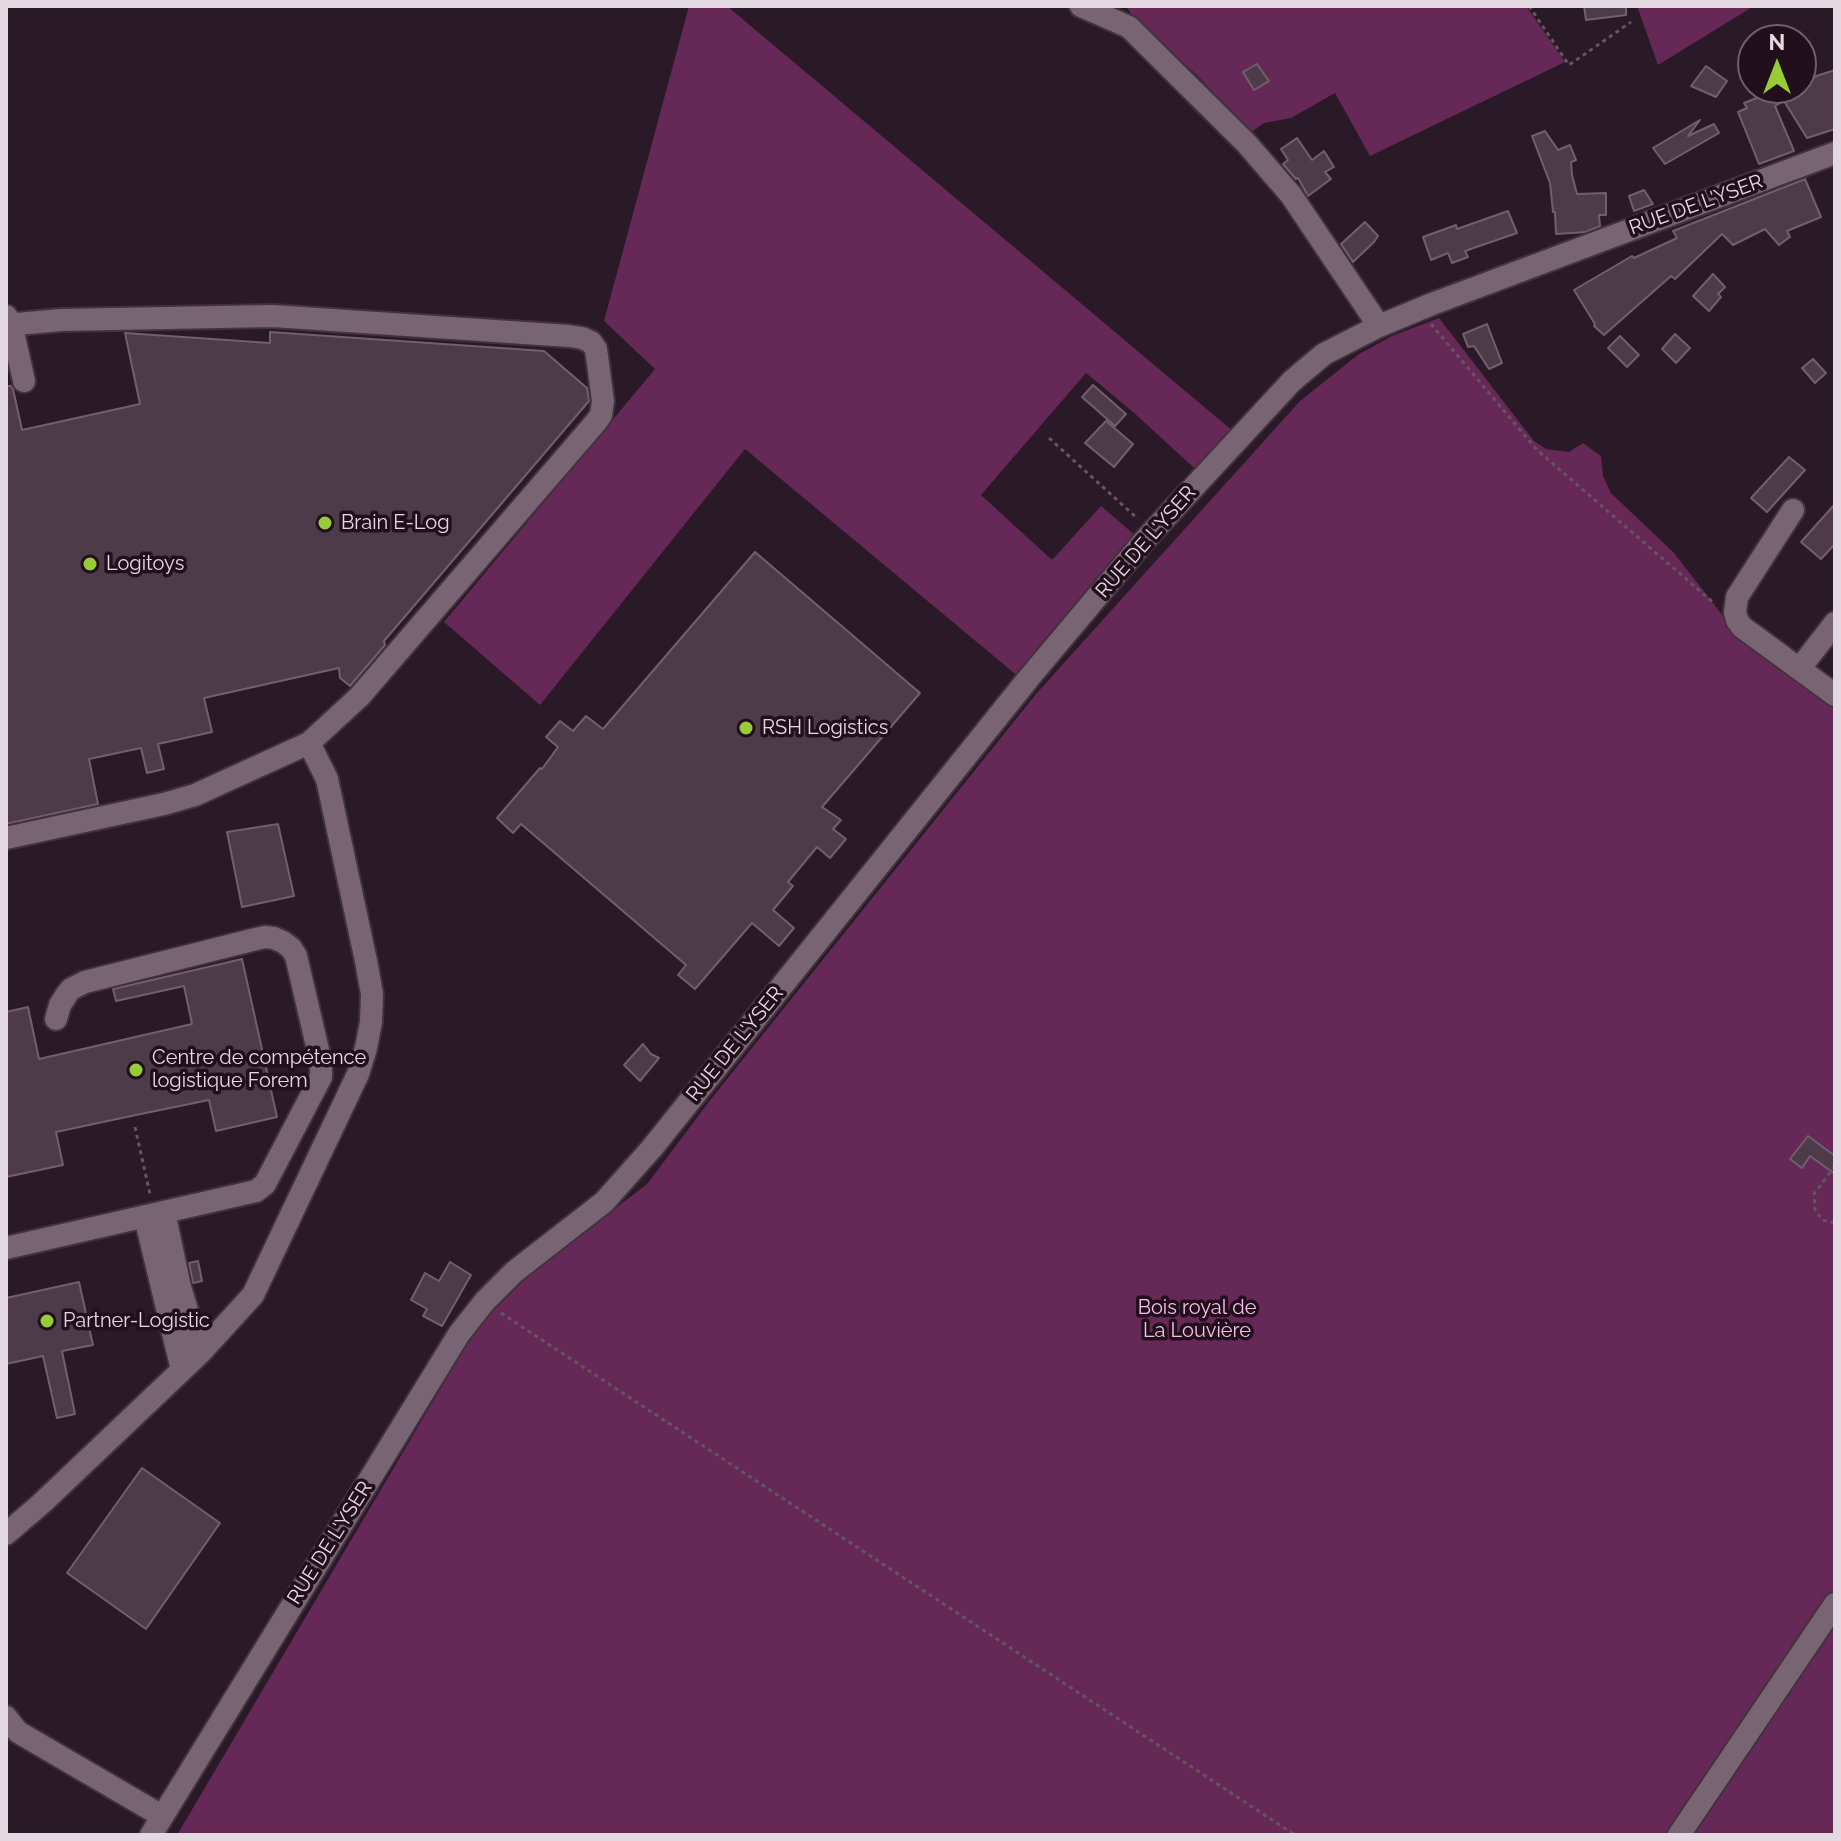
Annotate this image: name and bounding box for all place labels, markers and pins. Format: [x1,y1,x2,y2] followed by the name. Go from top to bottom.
[341,511,450,535] place label: Brain E-Log
[316,514,334,532] marker: Brain E-Log
[106,552,184,576] place label: Logitoys
[81,555,99,573] marker: Logitoys
[762,716,888,740] place label: RSH Logistics
[737,719,755,737] marker: RSH Logistics
[152,1046,366,1093] place label: Centre de compétence logistique Forem
[127,1061,145,1079] marker: Centre de compétence logistique Forem
[63,1309,210,1333] place label: Partner-Logistic
[38,1312,56,1330] marker: Partner-Logistic

